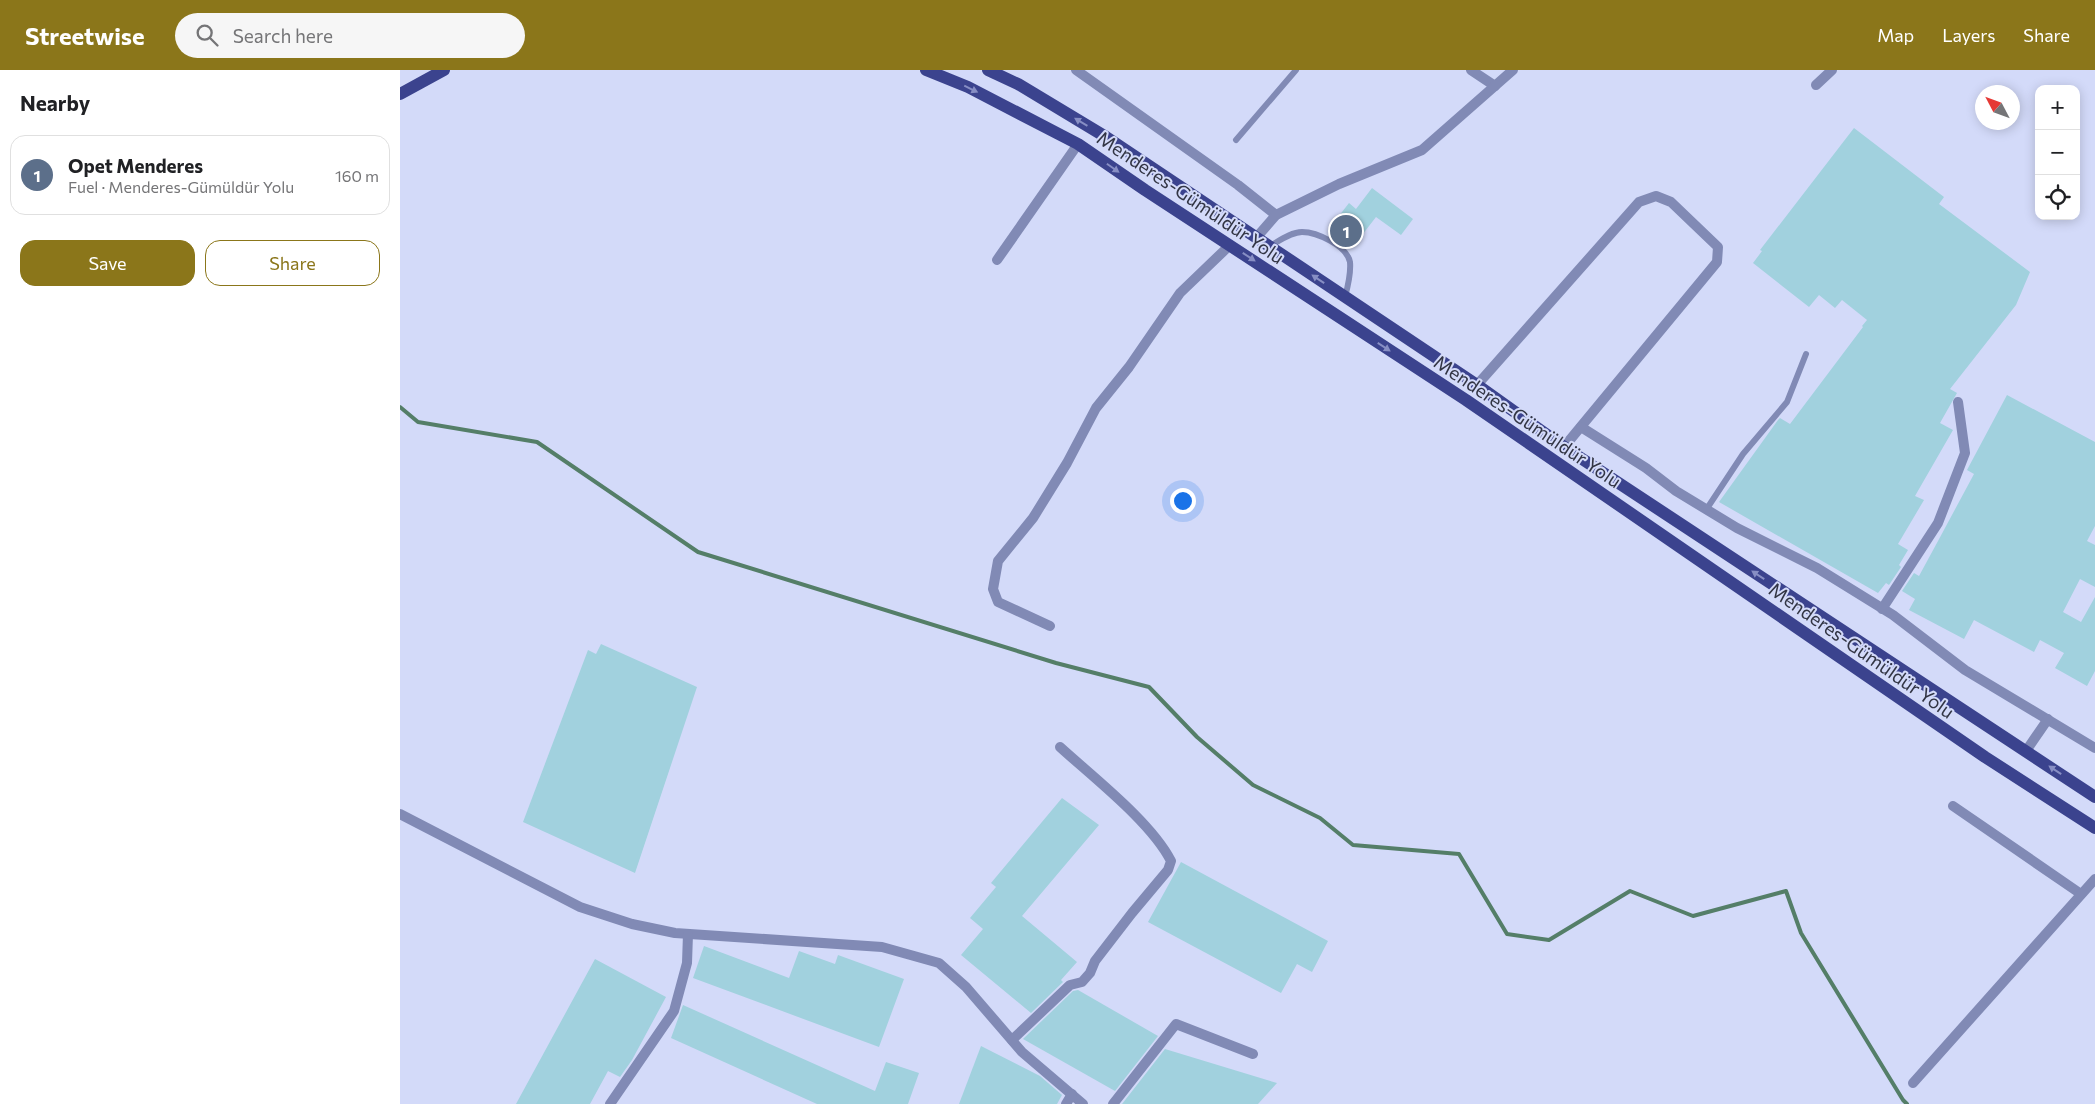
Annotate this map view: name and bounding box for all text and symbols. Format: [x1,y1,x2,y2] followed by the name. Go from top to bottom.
[175,13,525,58] search box
[25,21,145,50] text: Streetwise
[193,21,221,49] icon: search
[233,24,333,47] text: Search here
[1877,24,1914,46] text: Map
[1942,24,1995,46] text: Layers
[2023,24,2070,46] text: Share
[964,85,978,93] one-way arrow
[1975,85,2020,130] north arrow
[2035,85,2080,220] map controls
[2035,85,2080,130] button: +
[20,90,90,115] text: Nearby
[1074,117,1087,126] one-way arrow
[1093,126,1289,268] street label: Menderes-Gümüldür Yolu
[2035,130,2080,175] button: −
[68,154,203,177] text: Opet Menderes
[1106,163,1120,173] one-way arrow
[33,166,41,185] text: 1
[335,166,379,185] text: 160 m
[2035,175,2080,220] button: locate
[68,177,294,196] text: Fuel · Menderes-Gümüldür Yolu
[1330,212,1362,250] pin: 1
[20,240,195,286] button: Save
[205,240,380,286] button: Share
[1242,253,1255,262] one-way arrow
[1311,275,1325,284] one-way arrow
[1378,342,1391,352] one-way arrow
[1430,350,1626,492] street label: Menderes-Gümüldür Yolu
[1170,488,1196,514] your location
[1751,570,1765,580] one-way arrow
[1765,577,1959,723] street label: Menderes-Gümüldür Yolu
[2048,765,2061,775] one-way arrow

